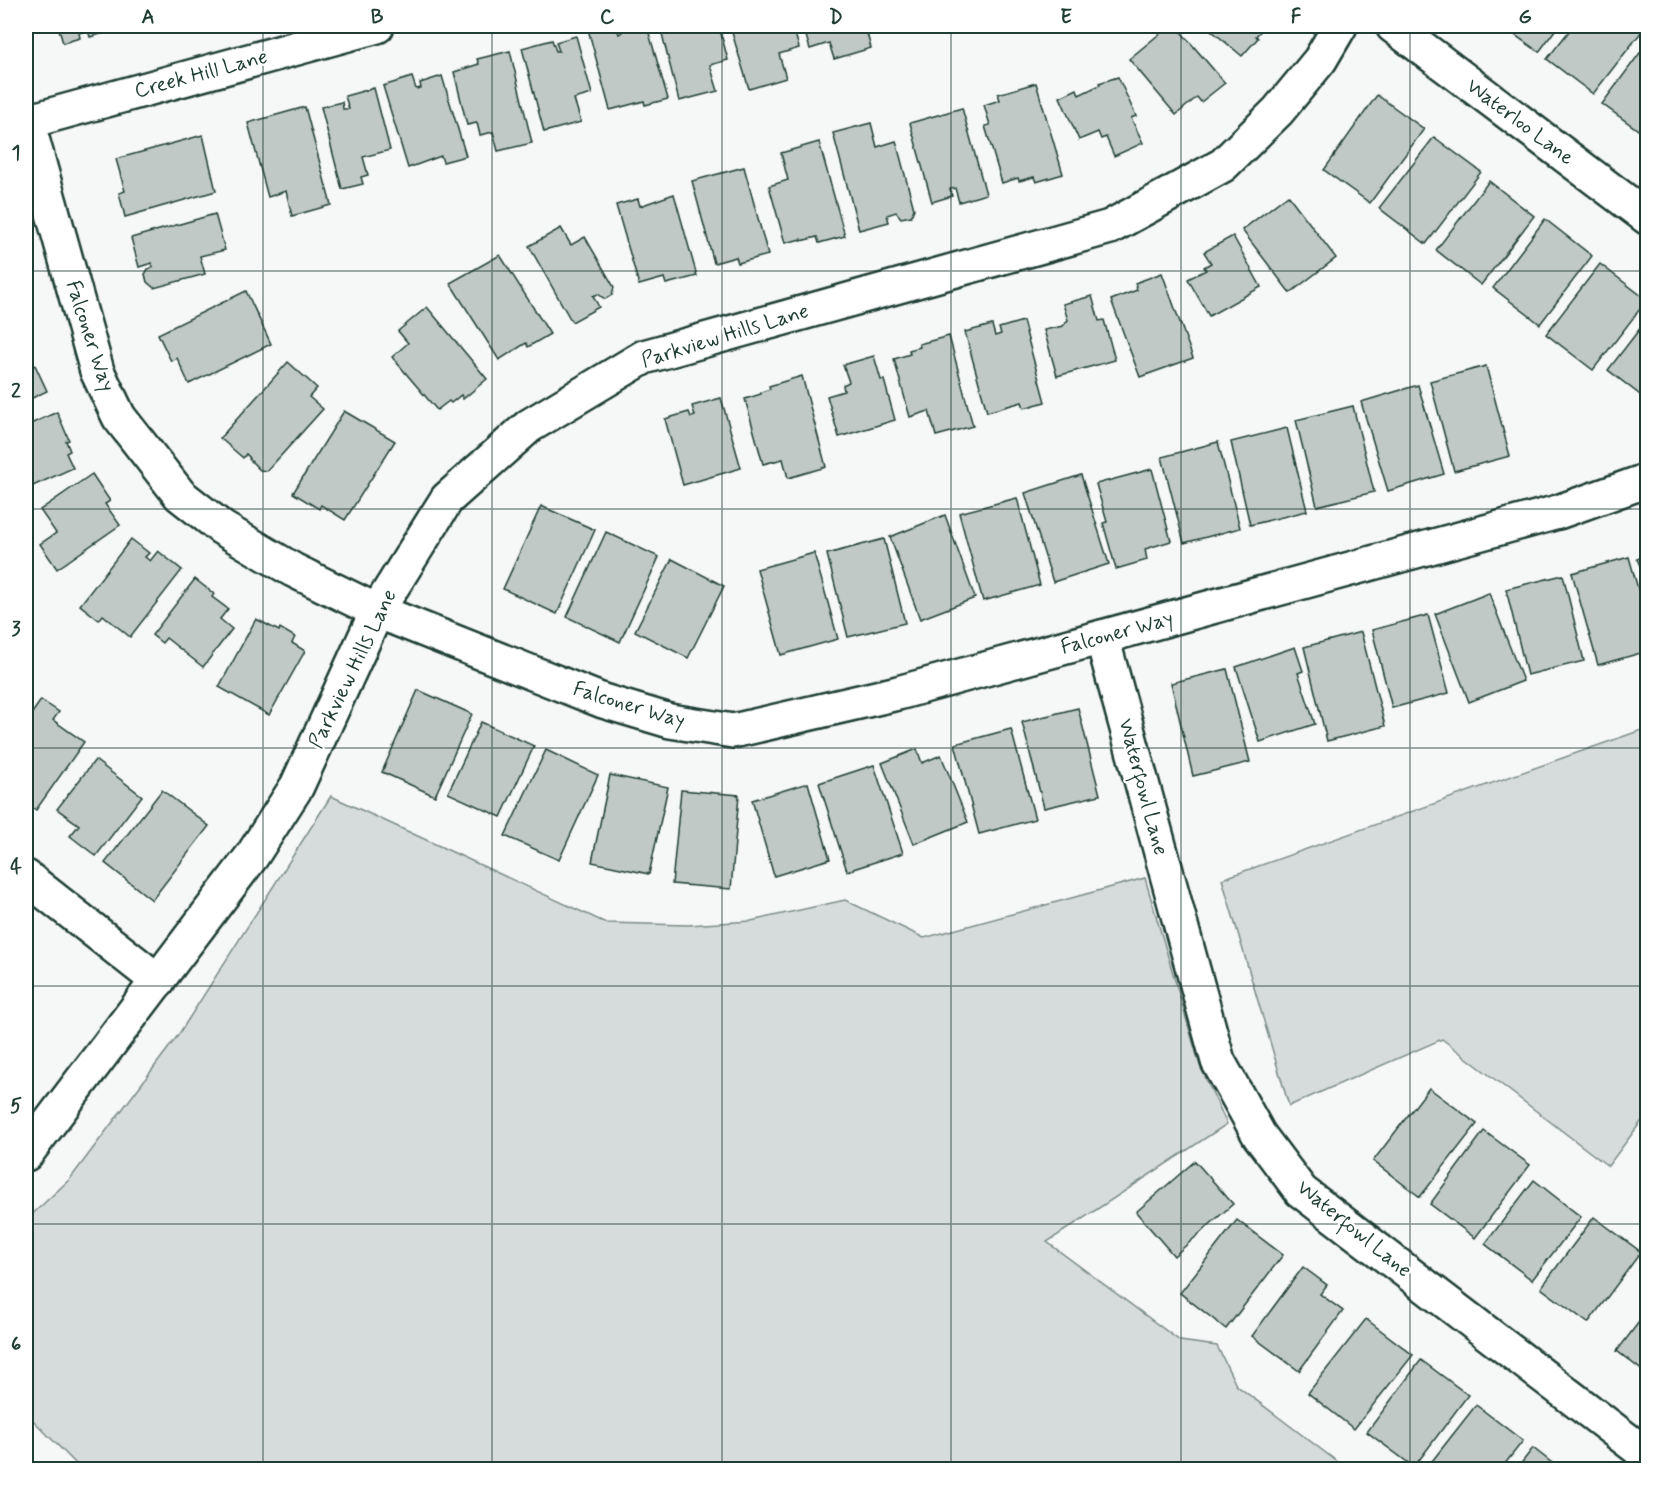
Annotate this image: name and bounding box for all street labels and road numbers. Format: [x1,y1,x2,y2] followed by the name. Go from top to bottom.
[131,43,271,105] street label: Creek Hill Lane
[1460,72,1580,172] street label: Waterloo Lane
[59,277,121,395] street label: Falconer Way
[638,297,812,375] street label: Parkview Hills Lane
[302,585,404,753] street label: Parkview Hills Lane
[1058,605,1176,661] street label: Falconer Way
[570,675,688,735] street label: Falconer Way
[1109,716,1175,859] street label: Waterfowl Lane
[1289,1174,1417,1286] street label: Waterfowl Lane

